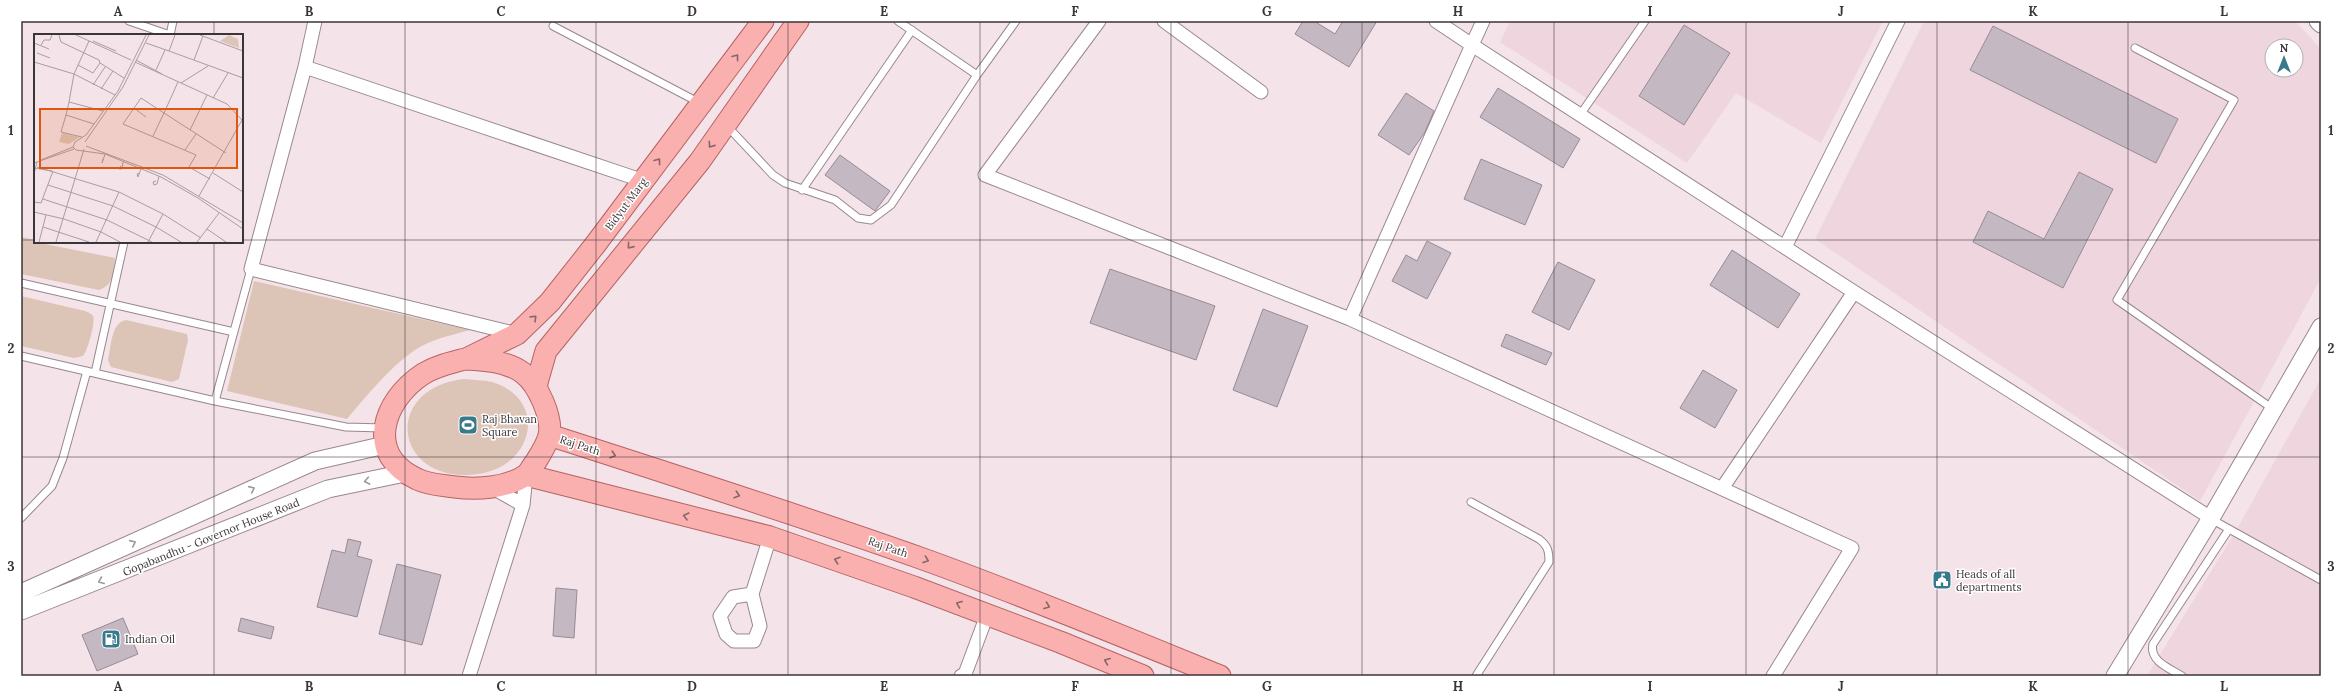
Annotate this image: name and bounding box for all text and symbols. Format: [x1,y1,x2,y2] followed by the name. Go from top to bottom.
[114,3,123,20] text: A
[305,3,314,20] text: B
[497,3,506,20] text: C
[687,3,697,20] text: D
[880,3,888,20] text: E
[1071,3,1079,20] text: F
[1262,3,1272,20] text: G
[1453,3,1463,20] text: H
[1647,3,1653,20] text: I
[1838,3,1844,20] text: J
[2028,3,2038,20] text: K
[2220,3,2228,20] text: L
[34,34,243,243] inset map
[2264,38,2304,78] north arrow
[2280,41,2289,55] text: N
[731,54,739,61] one-way arrow
[8,122,14,139] text: 1
[2328,122,2334,139] text: 1
[709,140,716,147] one-way arrow
[653,159,660,166] one-way arrow
[602,174,651,233] street label: Bidyut Marg
[628,242,635,249] one-way arrow
[529,315,537,323] one-way arrow
[8,340,15,357] text: 2
[2328,340,2335,357] text: 2
[482,412,537,439] place label: Raj Bhavan Square
[457,414,479,436] sports icon: Raj Bhavan Square
[558,432,602,458] street label: Raj Path
[609,451,616,459] one-way arrow
[364,476,370,484] one-way arrow
[248,486,255,494] one-way arrow
[733,491,740,499] one-way arrow
[121,495,302,579] street label: Gopabandhu - Governor House Road
[682,512,689,520] one-way arrow
[866,534,910,560] street label: Raj Path
[129,540,137,548] one-way arrow
[922,556,929,564] one-way arrow
[834,557,841,565] one-way arrow
[7,558,15,575] text: 3
[2327,558,2335,575] text: 3
[1956,567,2022,594] place label: Heads of all departments
[1931,569,1953,591] public building icon: Heads of all departments
[98,576,105,584] one-way arrow
[956,601,963,609] one-way arrow
[1044,601,1051,609] one-way arrow
[100,628,122,650] fuel station icon: Indian Oil
[125,632,175,646] place label: Indian Oil
[1103,658,1110,666] one-way arrow
[114,678,123,695] text: A
[305,678,314,695] text: B
[497,678,506,695] text: C
[687,678,697,695] text: D
[880,678,888,695] text: E
[1071,678,1079,695] text: F
[1262,678,1272,695] text: G
[1453,678,1463,695] text: H
[1647,678,1653,695] text: I
[1838,678,1844,695] text: J
[2028,678,2038,695] text: K
[2220,678,2228,695] text: L

